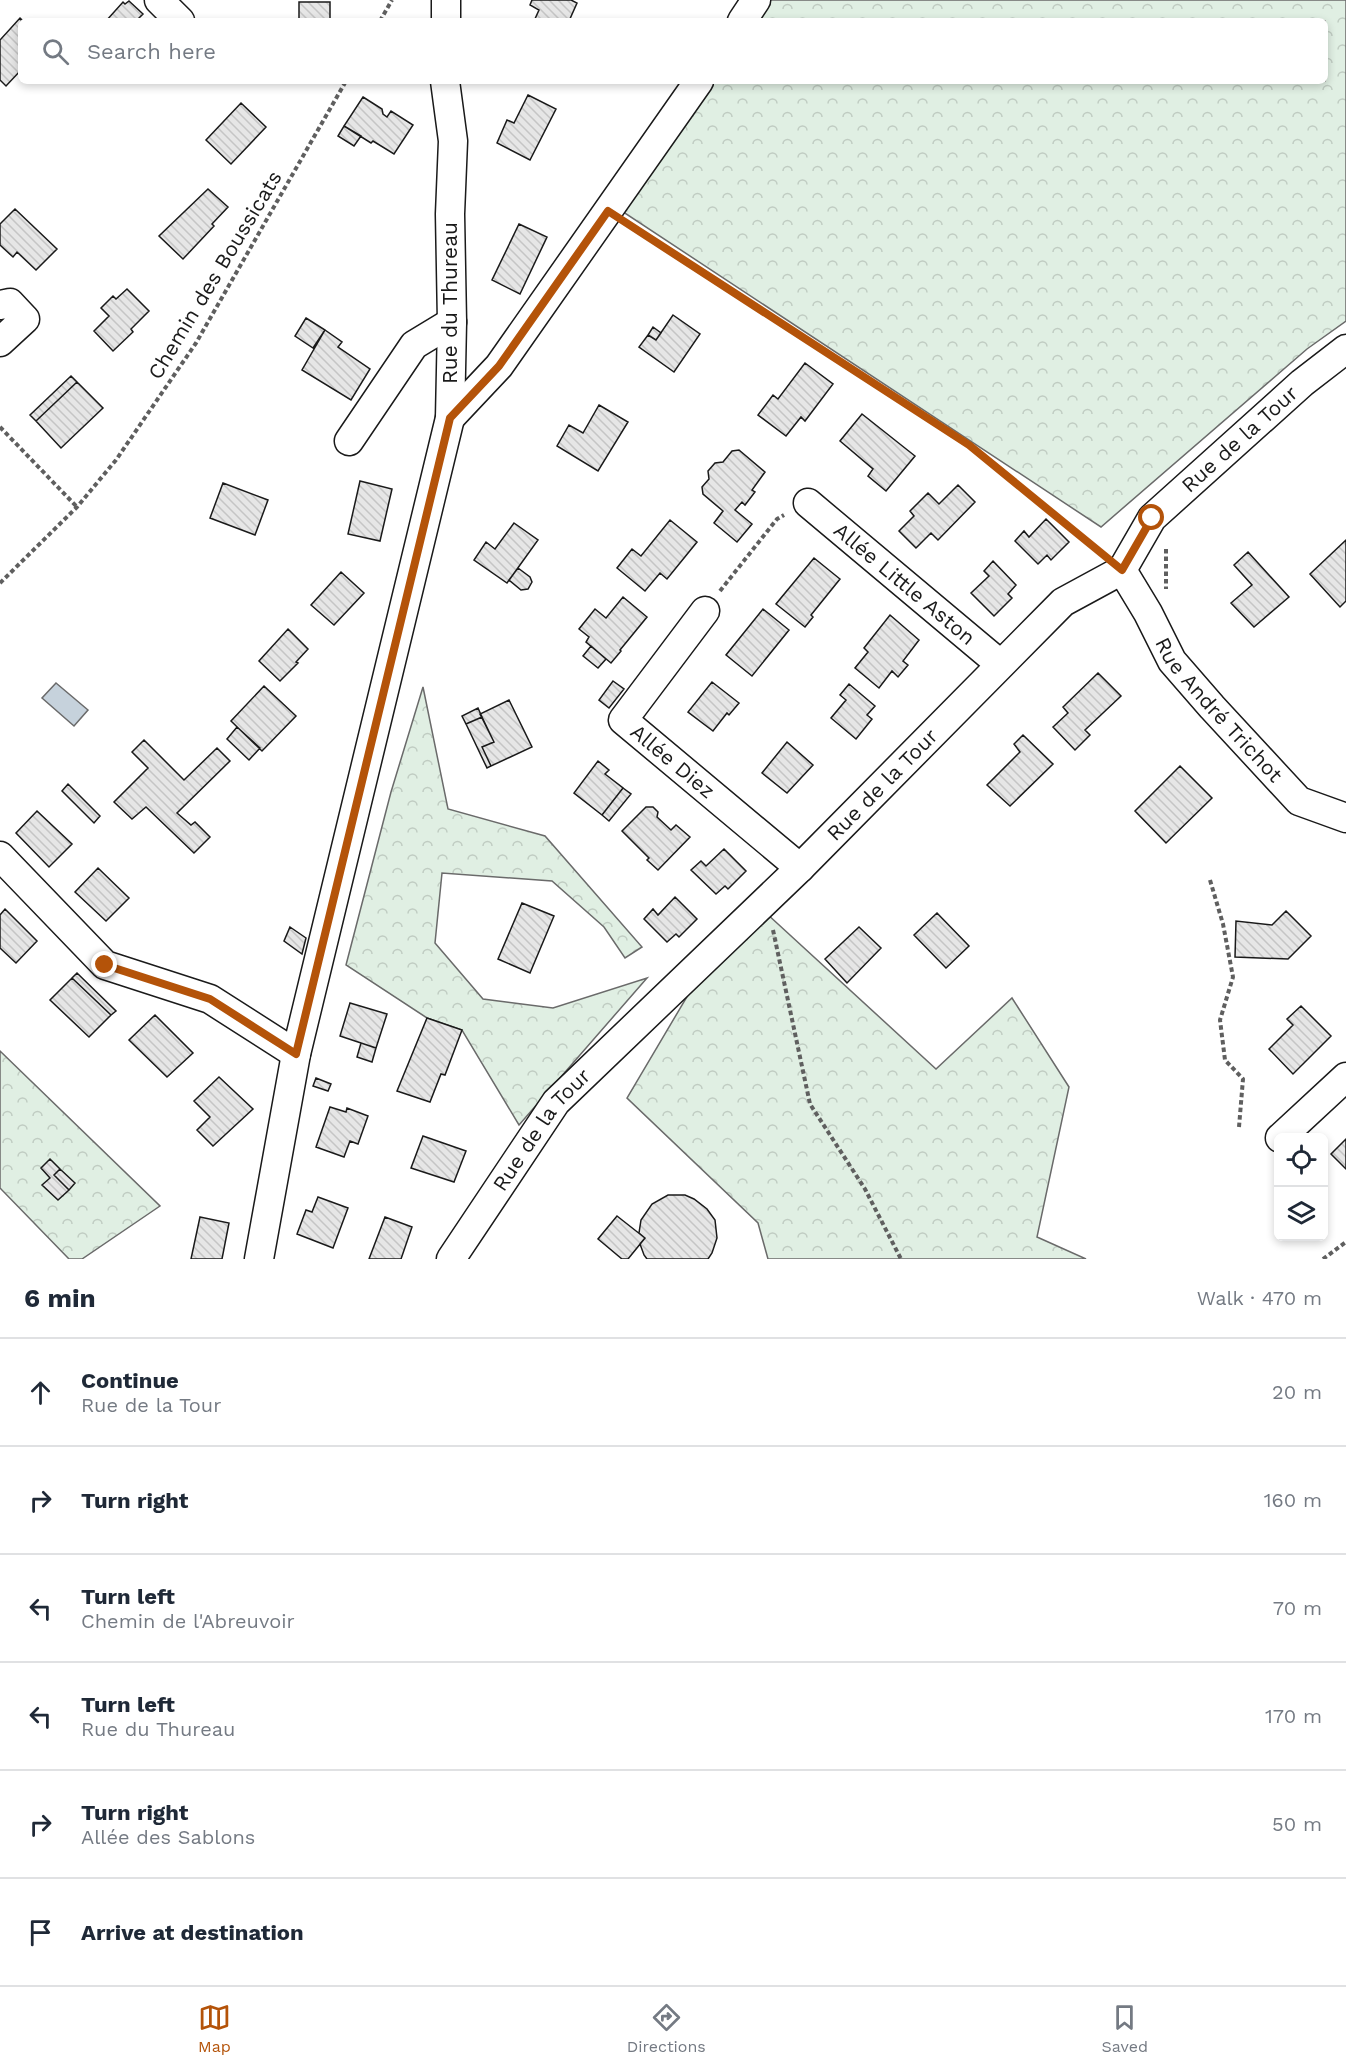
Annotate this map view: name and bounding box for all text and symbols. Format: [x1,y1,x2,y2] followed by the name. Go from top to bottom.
[18,18,1328,84] search box
[39,35,72,68] icon: search
[87,39,216,64] text: Search here
[142,166,287,384] street label: Chemin des Boussicats
[437,222,462,384] street label: Rue du Thureau
[1176,380,1303,497] street label: Rue de la Tour
[1138,504,1164,530] route start
[829,517,981,650] street label: Allée Little Aston
[1150,633,1288,787] street label: Rue André Trichot
[626,719,720,803] street label: Allée Diez
[821,723,943,846] street label: Rue de la Tour
[91,951,117,977] route end
[487,1063,596,1196] street label: Rue de la Tour
[1274,1133,1328,1241] map controls
[1274,1133,1328,1187] button: locate
[1274,1187,1328,1241] button: layers
[24,1283,96,1313] text: 6 min
[1197,1286,1322,1310] text: Walk · 470 m
[81,1368,179,1393] text: Continue
[24,1376,57,1409] icon: ahead
[1272,1380,1322,1404] text: 20 m
[81,1393,221,1417] text: Rue de la Tour
[24,1484,57,1517] icon: right
[81,1488,188,1513] text: Turn right
[1264,1488,1322,1512] text: 160 m
[81,1584,175,1609] text: Turn left
[24,1592,57,1625] icon: left
[1273,1596,1322,1620] text: 70 m
[81,1609,295,1633] text: Chemin de l'Abreuvoir
[81,1692,175,1717] text: Turn left
[24,1700,57,1733] icon: left
[1265,1704,1322,1728] text: 170 m
[81,1717,235,1741] text: Rue du Thureau
[81,1800,188,1825] text: Turn right
[24,1808,57,1841] icon: right
[1272,1812,1322,1836] text: 50 m
[81,1825,255,1849] text: Allée des Sablons
[24,1916,57,1949] icon: arrive
[81,1920,304,1945] text: Arrive at destination
[198,2001,231,2056] tab: Map
[627,2001,706,2056] tab: Directions
[1102,2001,1148,2056] tab: Saved

